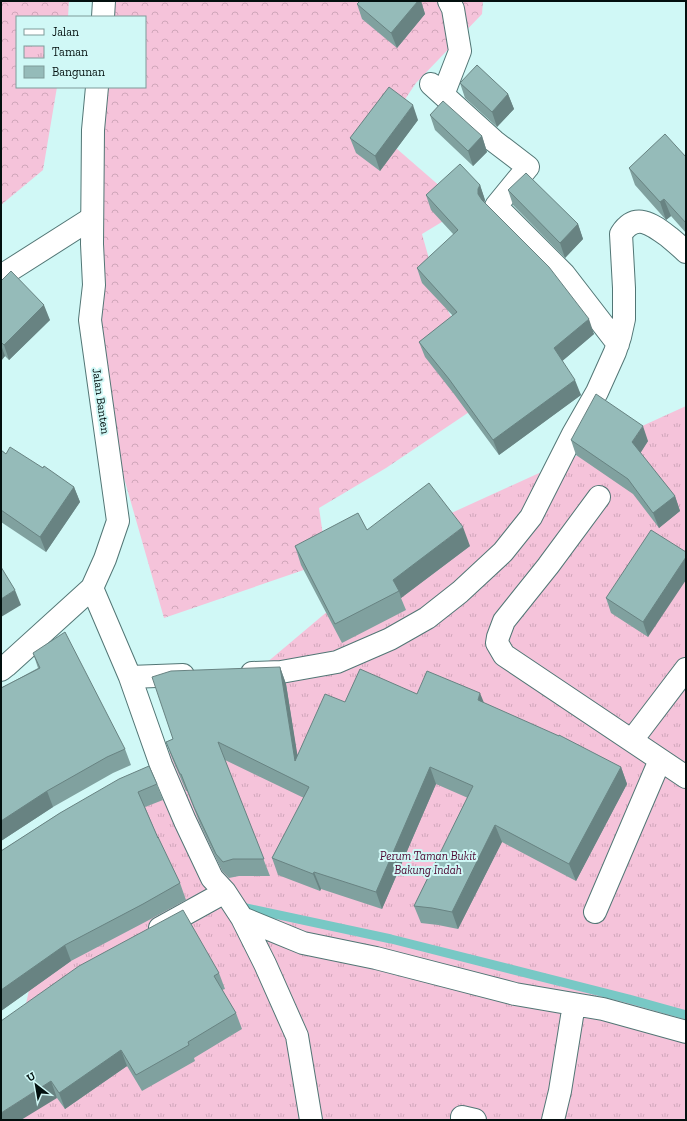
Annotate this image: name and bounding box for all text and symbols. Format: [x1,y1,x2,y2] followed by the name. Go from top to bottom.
[16,16,146,88] legend
[52,25,79,39] text: Jalan
[52,45,88,59] text: Taman
[52,65,105,79] text: Bangunan
[89,367,113,435] street label: Jalan Banten
[380,849,476,877] park label: Perum Taman Bukit Bakung Indah
[16,1065,56,1105] north arrow
[24,1069,38,1084] text: U

